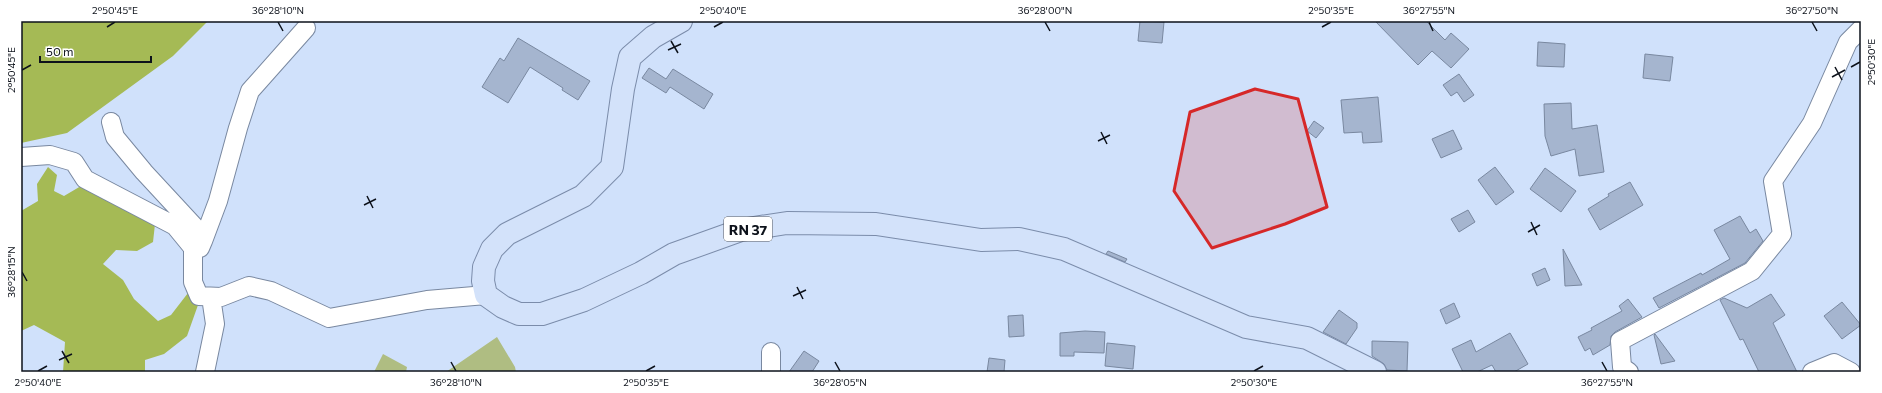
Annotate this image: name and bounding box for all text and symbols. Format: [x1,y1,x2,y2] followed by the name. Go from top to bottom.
[92,4,138,16] text: 2°50'45"E
[252,4,304,16] text: 36°28'10"N
[700,4,746,16] text: 2°50'40"E
[1018,4,1072,16] text: 36°28'00"N
[1308,4,1354,16] text: 2°50'35"E
[1403,4,1455,16] text: 36°27'55"N
[1786,4,1838,16] text: 36°27'50"N
[40,38,151,64] scale bar
[1865,39,1877,85] text: 2°50'30"E
[46,44,74,58] text: 50 m
[5,47,17,93] text: 2°50'45"E
[724,217,772,241] road number: RN 37
[5,246,17,298] text: 36°28'15"N
[15,376,61,388] text: 2°50'40"E
[430,376,482,388] text: 36°28'10"N
[623,376,669,388] text: 2°50'35"E
[813,376,867,388] text: 36°28'05"N
[1231,376,1277,388] text: 2°50'30"E
[1581,376,1633,388] text: 36°27'55"N

